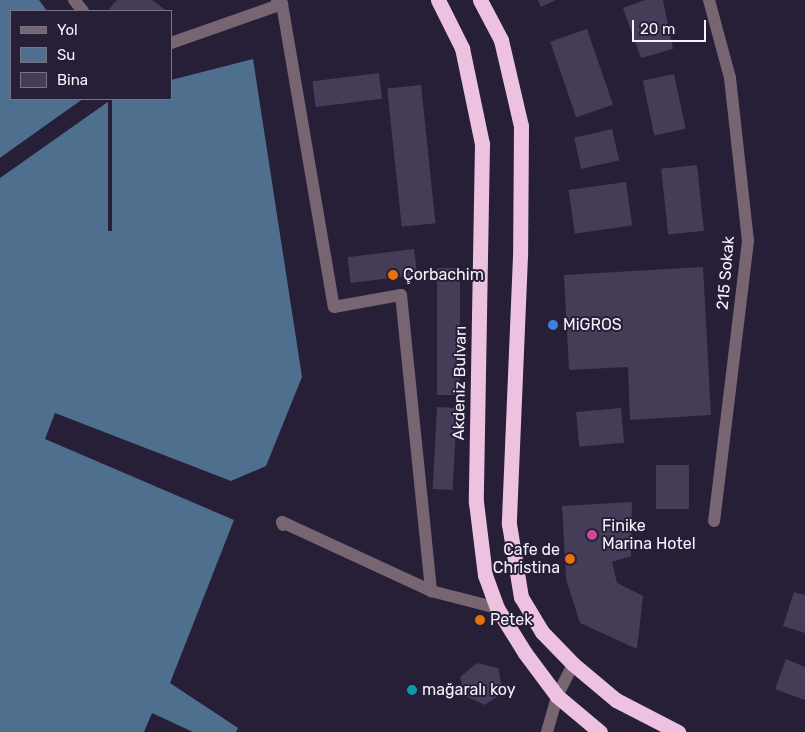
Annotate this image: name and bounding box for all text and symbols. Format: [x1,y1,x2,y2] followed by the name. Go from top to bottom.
[10,10,172,100] legend
[635,10,709,42] scale bar
[640,20,675,38] text: 20 m
[57,21,78,39] text: Yol
[57,46,75,64] text: Su
[57,71,88,89] text: Bina
[713,235,739,311] street label: 215 Sokak
[403,265,484,285] place label: Çorbachim
[387,269,399,281] marker: Çorbachim
[563,315,622,335] place label: MiGROS
[547,319,559,331] marker: MiGROS
[449,326,471,440] street label: Akdeniz Bulvarı
[602,516,696,554] place label: Finike Marina Hotel
[586,529,598,541] marker: Finike Marina Hotel
[493,540,560,578] place label: Cafe de Christina
[564,553,576,565] marker: Cafe de Christina
[490,610,533,630] place label: Petek
[474,614,486,626] marker: Petek
[422,680,515,700] place label: mağaralı koy
[406,684,418,696] marker: mağaralı koy

